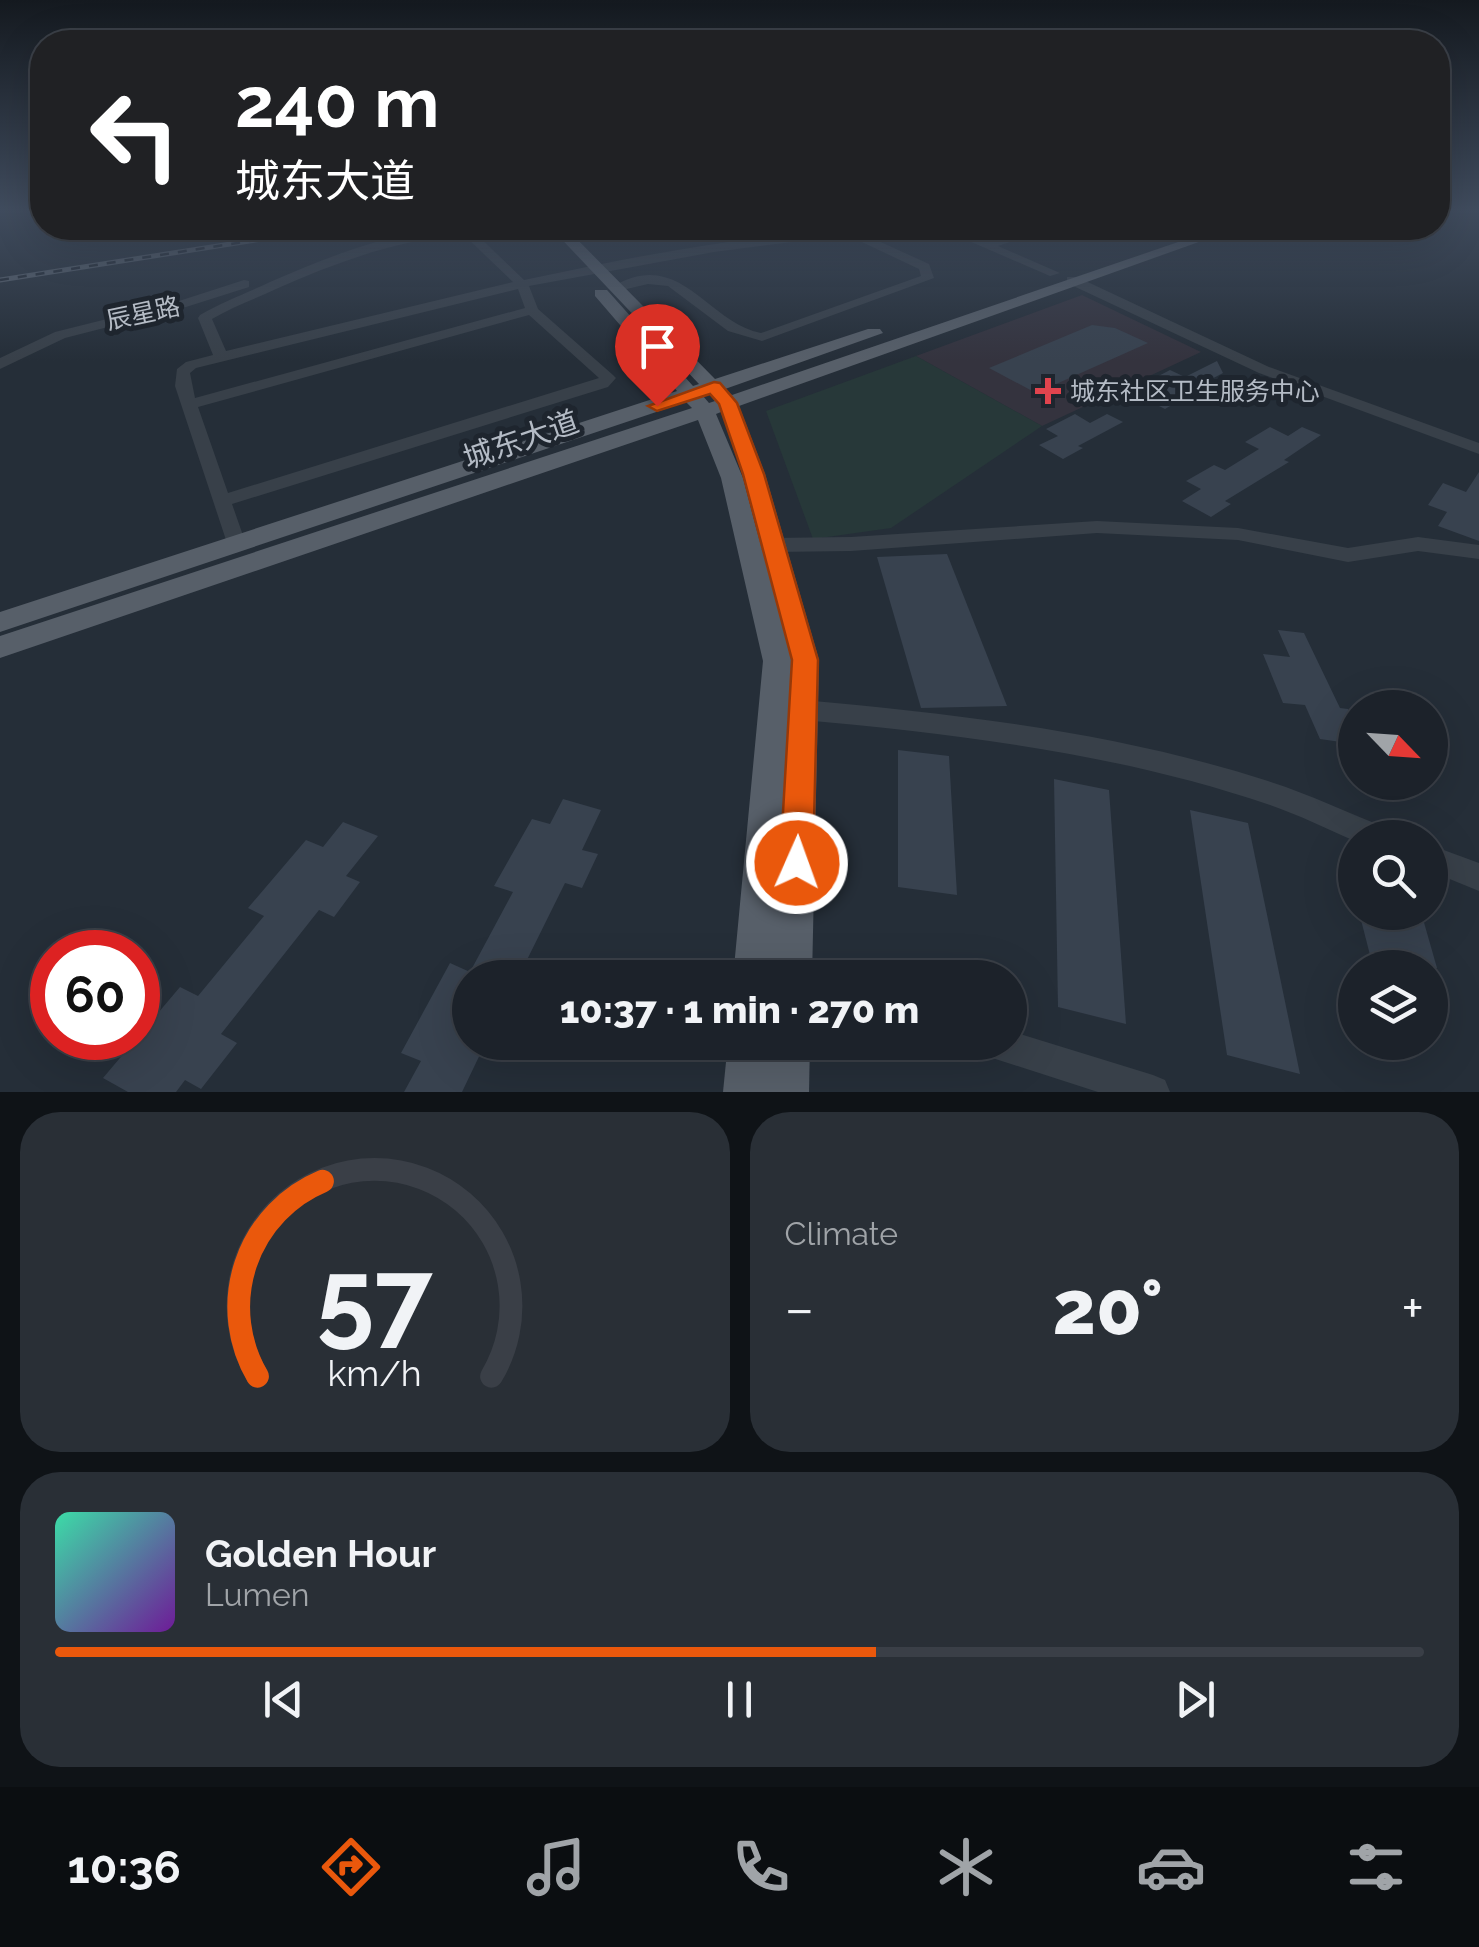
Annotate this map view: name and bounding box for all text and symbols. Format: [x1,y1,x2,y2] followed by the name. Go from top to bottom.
[235,61,439,143] text: 240 m
[70,70,200,200] icon: left
[235,155,415,208] text: 城东大道
[103,291,183,335] street label: 辰星路
[615,304,700,407] pin
[630,319,685,374] icon: arrive
[1070,376,1320,406] place label: 城东社区卫生服务中心
[1035,378,1061,404] marker: 城东社区卫生服务中心
[458,403,583,476] street label: 城东大道
[1338,690,1448,800] north arrow
[1338,690,1448,1060] map controls
[745,811,849,915] position arrow
[1338,820,1448,930] button: search
[30,930,160,1060] speed limit sign: 60
[1338,950,1448,1060] button: layers
[560,987,919,1032] text: 10:37 · 1 min · 270 m
[785,1215,898,1252] text: Climate
[317,1236,433,1358] text: 57
[1052,1263,1163,1352] text: 20°
[785,1276,814,1341] text: −
[1401,1276,1424,1341] text: +
[328,1352,422,1394] text: km/h
[205,1531,436,1576] text: Golden Hour
[205,1576,309,1613] text: Lumen
[256,1672,311,1727] icon: previous
[712,1672,767,1727] icon: pause
[1168,1672,1223,1727] icon: next
[316,1832,386,1902] icon: directions
[521,1832,591,1902] icon: music
[726,1832,796,1902] icon: phone
[931,1832,1001,1902] icon: climate
[1136,1832,1206,1902] icon: car
[1341,1832,1411,1902] icon: filters
[68,1841,181,1894] text: 10:36

